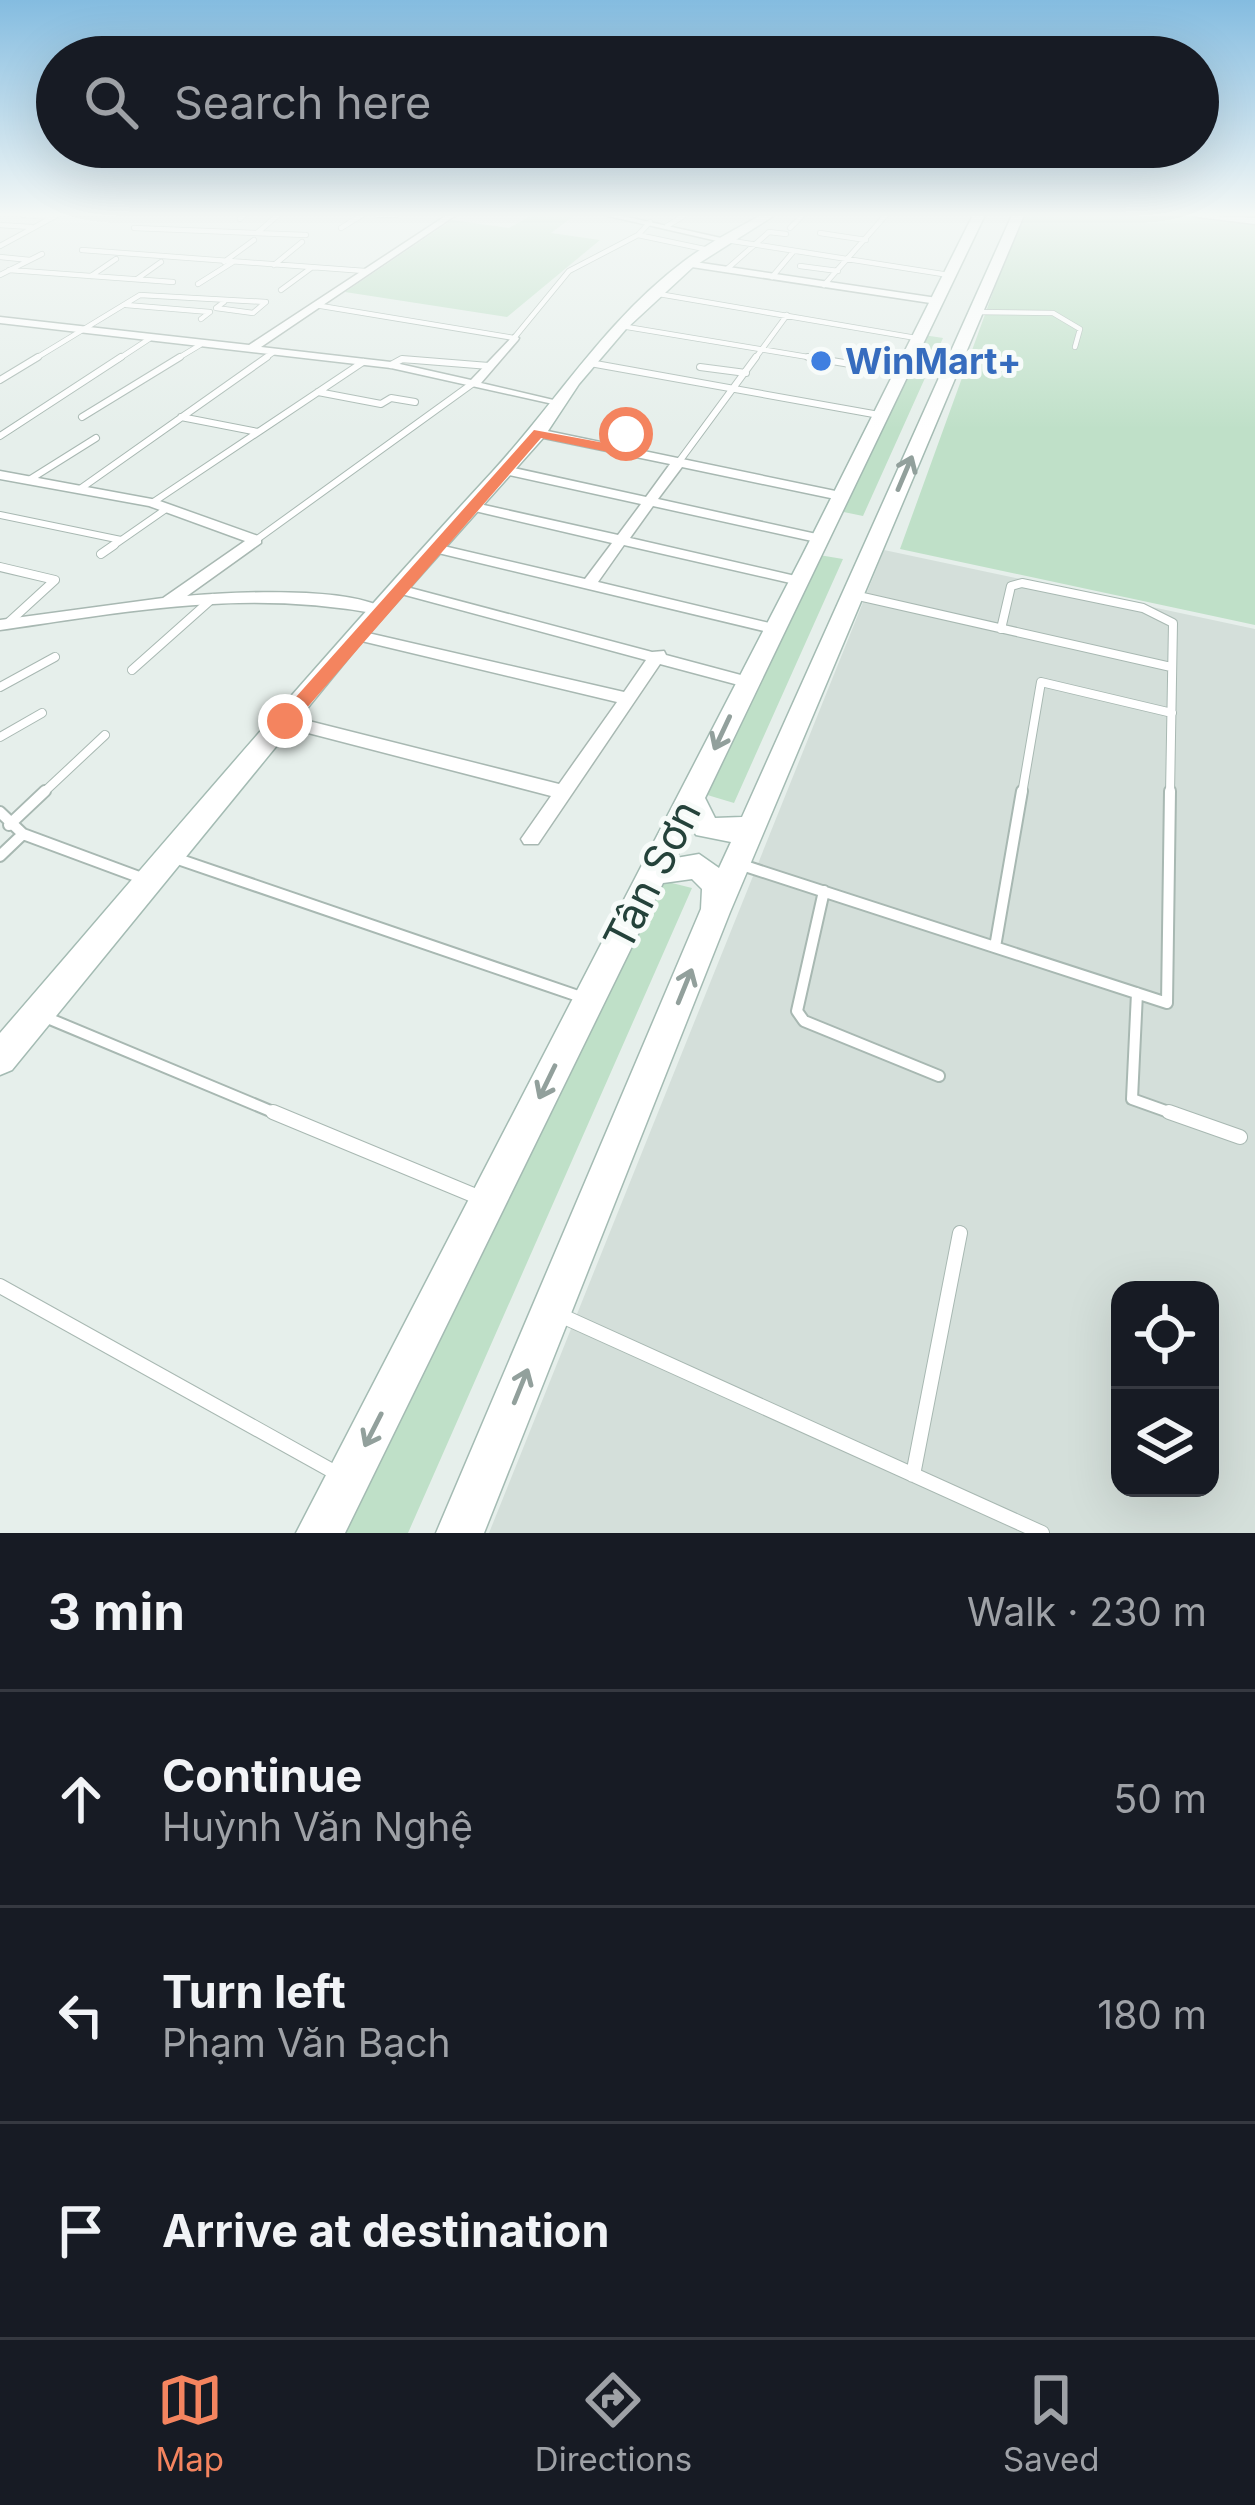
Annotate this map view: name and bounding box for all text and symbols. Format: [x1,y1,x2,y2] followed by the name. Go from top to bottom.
[36,36,1219,168] search box
[78,69,144,135] icon: search
[174,75,431,130] text: Search here
[845,339,1021,383] place label: WinMart+
[808,348,834,374] marker: WinMart+
[599,407,653,461] route start
[895,456,917,492] one-way arrow
[258,694,312,748] route end
[710,714,732,750] one-way arrow
[592,791,711,958] street label: Tân Sơn
[676,969,697,1006] one-way arrow
[535,1063,557,1099] one-way arrow
[1111,1281,1219,1497] map controls
[1111,1281,1219,1389] button: locate
[512,1368,533,1405] one-way arrow
[1111,1389,1219,1497] button: layers
[360,1412,383,1448] one-way arrow
[48,1581,185,1642] text: 3 min
[967,1588,1207,1635] text: Walk · 230 m
[162,1748,362,1803] text: Continue
[48,1766,114,1832] icon: ahead
[1114,1775,1207,1822] text: 50 m
[162,1803,473,1850] text: Huỳnh Văn Nghệ
[162,1964,346,2019] text: Turn left
[48,1982,114,2048] icon: left
[1097,1991,1207,2038] text: 180 m
[162,2019,451,2066] text: Phạm Văn Bạch
[48,2198,114,2264] icon: arrive
[162,2203,609,2258] text: Arrive at destination
[155,2367,224,2479] tab: Map
[535,2367,692,2479] tab: Directions
[1003,2367,1100,2479] tab: Saved

